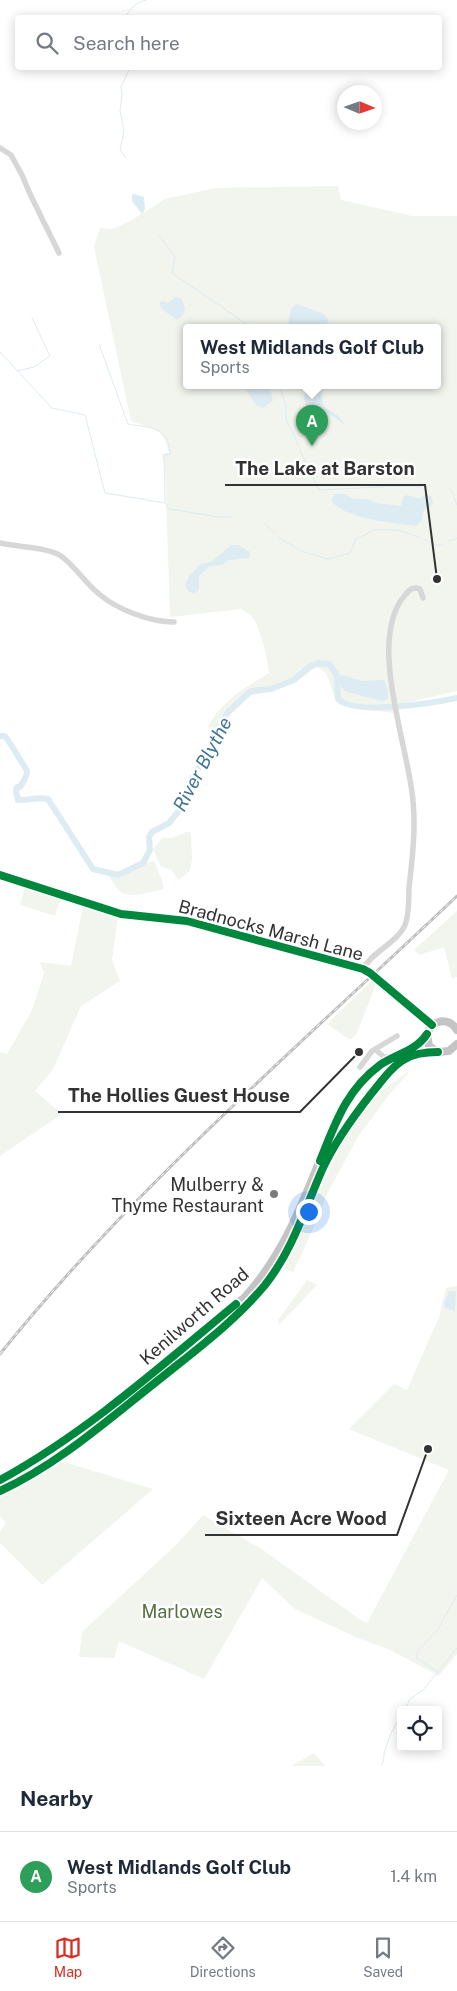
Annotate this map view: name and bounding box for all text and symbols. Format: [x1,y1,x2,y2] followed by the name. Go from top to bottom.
[15,15,442,70] search box
[33,29,61,57] icon: search
[73,32,180,54] text: Search here
[337,85,382,130] north arrow
[183,324,441,389] popup
[200,336,424,358] text: West Midlands Golf Club
[200,358,250,377] text: Sports
[296,405,328,446] pin: A
[225,451,425,485] callout: The Lake at Barston
[235,457,415,479] text: The Lake at Barston
[168,713,236,815] water label: River Blythe
[176,895,366,965] street label: Bradnocks Marsh Lane
[58,1078,300,1112] callout: The Hollies Guest House
[68,1084,290,1106] text: The Hollies Guest House
[112,1174,264,1216] place label: Mulberry & Thyme Restaurant
[268,1188,280,1200] marker: Mulberry & Thyme Restaurant
[296,1199,322,1225] your location
[135,1263,253,1369] street label: Kenilworth Road
[205,1501,397,1535] callout: Sixteen Acre Wood
[215,1507,387,1529] text: Sixteen Acre Wood
[141,1601,223,1622] park label: Marlowes
[397,1706,442,1751] map controls
[397,1706,442,1751] button: locate
[20,1786,93,1811] text: Nearby
[67,1856,291,1878] text: West Midlands Golf Club
[30,1867,42,1886] text: A
[390,1867,437,1886] text: 1.4 km
[67,1878,117,1897] text: Sports
[54,1934,82,1980] tab: Map
[190,1934,256,1980] tab: Directions
[363,1934,403,1980] tab: Saved

